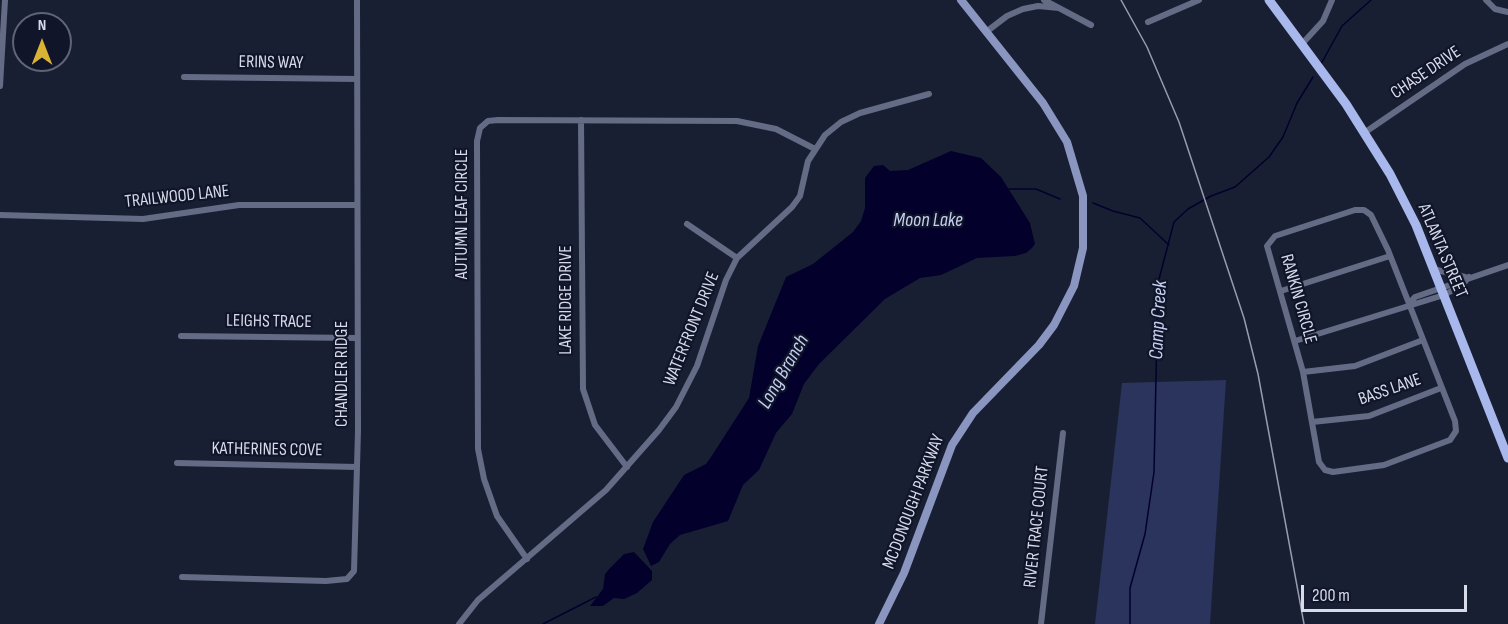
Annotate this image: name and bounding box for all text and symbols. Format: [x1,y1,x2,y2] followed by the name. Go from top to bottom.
[12,12,72,72] north arrow
[38,16,46,35] text: N
[1387,42,1465,104] street label: CHASE DRIVE
[238,52,304,74] street label: ERINS WAY
[451,149,473,279] street label: AUTUMN LEAF CIRCLE
[124,181,230,213] street label: TRAILWOOD LANE
[1412,201,1472,301] street label: ATLANTA STREET
[893,209,963,233] water label: Moon Lake
[555,245,577,355] street label: LAKE RIDGE DRIVE
[1275,252,1321,346] street label: RANKIN CIRCLE
[659,269,725,389] street label: WATERFRONT DRIVE
[1145,280,1173,360] water label: Camp Creek
[226,310,312,334] street label: LEIGHS TRACE
[331,321,353,427] street label: CHANDLER RIDGE
[753,331,815,413] water label: Long Branch
[1356,369,1424,411] street label: BASS LANE
[878,432,950,572] street label: MCDONOUGH PARKWAY
[211,438,323,462] street label: KATHERINES COVE
[1020,465,1054,589] street label: RIVER TRACE COURT
[1304,573,1470,611] scale bar
[1312,585,1350,606] text: 200 m

